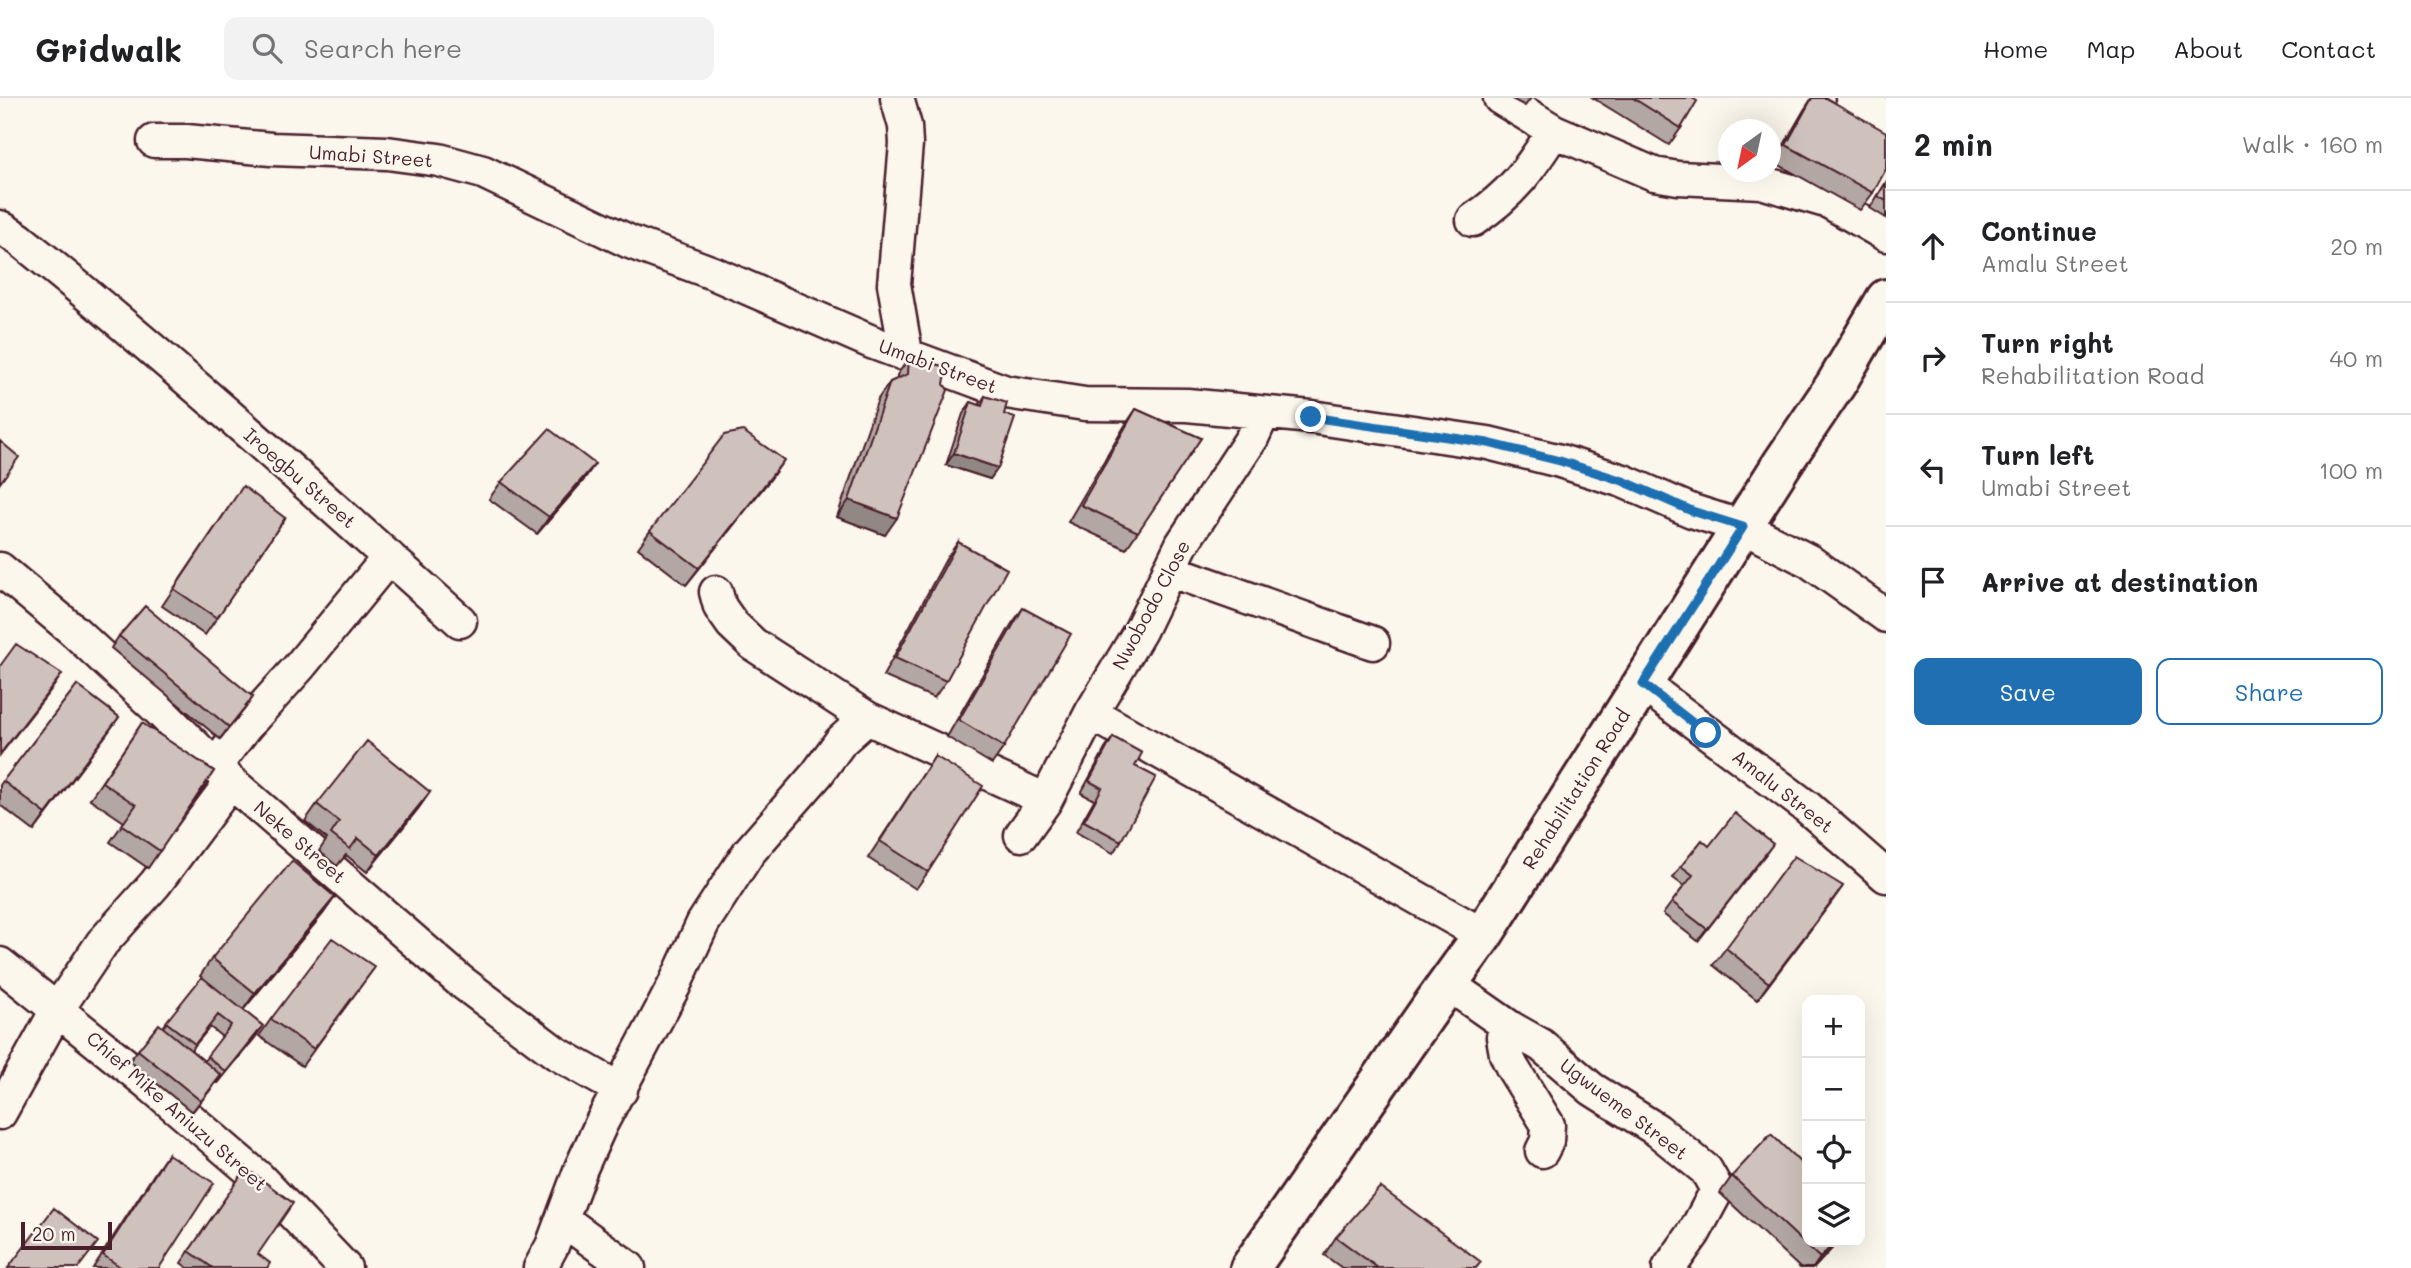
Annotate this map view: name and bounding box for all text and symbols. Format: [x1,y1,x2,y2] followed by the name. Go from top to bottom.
[224,17,714,80] search box
[35,27,182,70] text: Gridwalk
[248,29,286,67] icon: search
[304,31,462,65] text: Search here
[1983,33,2048,64] text: Home
[2086,33,2135,64] text: Map
[2173,33,2243,64] text: About
[2281,33,2376,64] text: Contact
[1718,119,1781,182] north arrow
[1914,124,1993,164] text: 2 min
[2242,129,2383,159] text: Walk · 160 m
[308,139,434,172] street label: Umabi Street
[1981,214,2097,248] text: Continue
[1914,227,1952,265] icon: ahead
[2330,231,2383,261] text: 20 m
[1981,248,2129,278] text: Amalu Street
[1981,326,2114,360] text: Turn right
[876,333,1001,399] street label: Umabi Street
[1914,339,1952,377] icon: right
[2330,343,2383,373] text: 40 m
[1981,360,2204,390] text: Rehabilitation Road
[1295,401,1326,432] route end
[239,422,362,533] street label: Iroegbu Street
[1981,438,2094,472] text: Turn left
[1914,451,1952,489] icon: left
[2319,455,2383,485] text: 100 m
[1981,472,2131,502] text: Umabi Street
[1106,536,1195,674] street label: Nwobodo Close
[1914,563,1952,601] icon: arrive
[1981,565,2258,599] text: Arrive at destination
[1914,658,2142,725] button: Save
[2156,658,2383,725] button: Share
[1516,704,1635,874] street label: Rehabilitation Road
[1690,717,1721,748] route start
[1728,743,1839,838] street label: Amalu Street
[249,795,352,889] street label: Neke Street
[1802,995,1865,1247] map controls
[1802,995,1865,1058] button: +
[82,1025,273,1196] street label: Chief Mike Aniuzu Street
[1555,1052,1693,1165] street label: Ugwueme Street
[1802,1058,1865,1121] button: −
[1802,1121,1865,1184] button: locate
[1802,1184,1865,1247] button: layers
[21,1219,112,1251] scale bar
[32,1221,76,1246] text: 20 m

